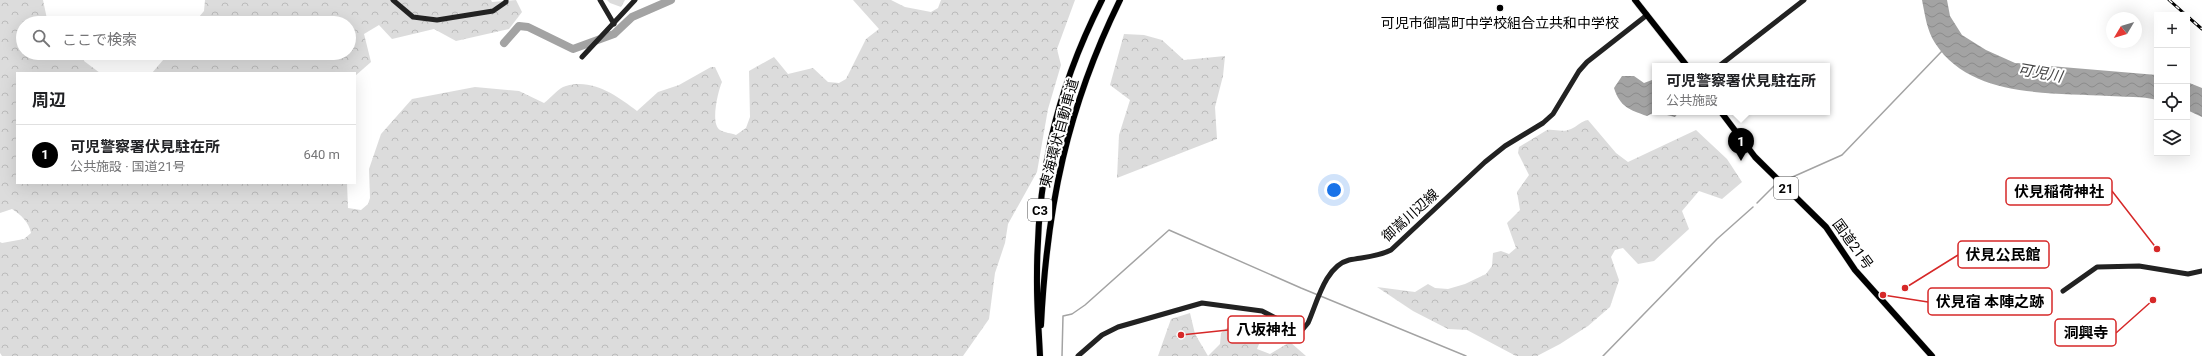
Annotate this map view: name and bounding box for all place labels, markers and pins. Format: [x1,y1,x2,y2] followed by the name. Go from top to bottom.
[1495,3,1505,13] marker: 可児市御嵩町中学校組合立共和中学校
[1381,15,1619,31] place label: 可児市御嵩町中学校組合立共和中学校
[1728,128,1754,161] pin: 1
[2006,178,2112,205] callout: 伏見稲荷神社
[1958,241,2049,268] callout: 伏見公民館
[1928,288,2052,315] callout: 伏見宿 本陣之跡
[1228,316,1304,343] callout: 八坂神社
[2055,319,2116,346] callout: 洞興寺

